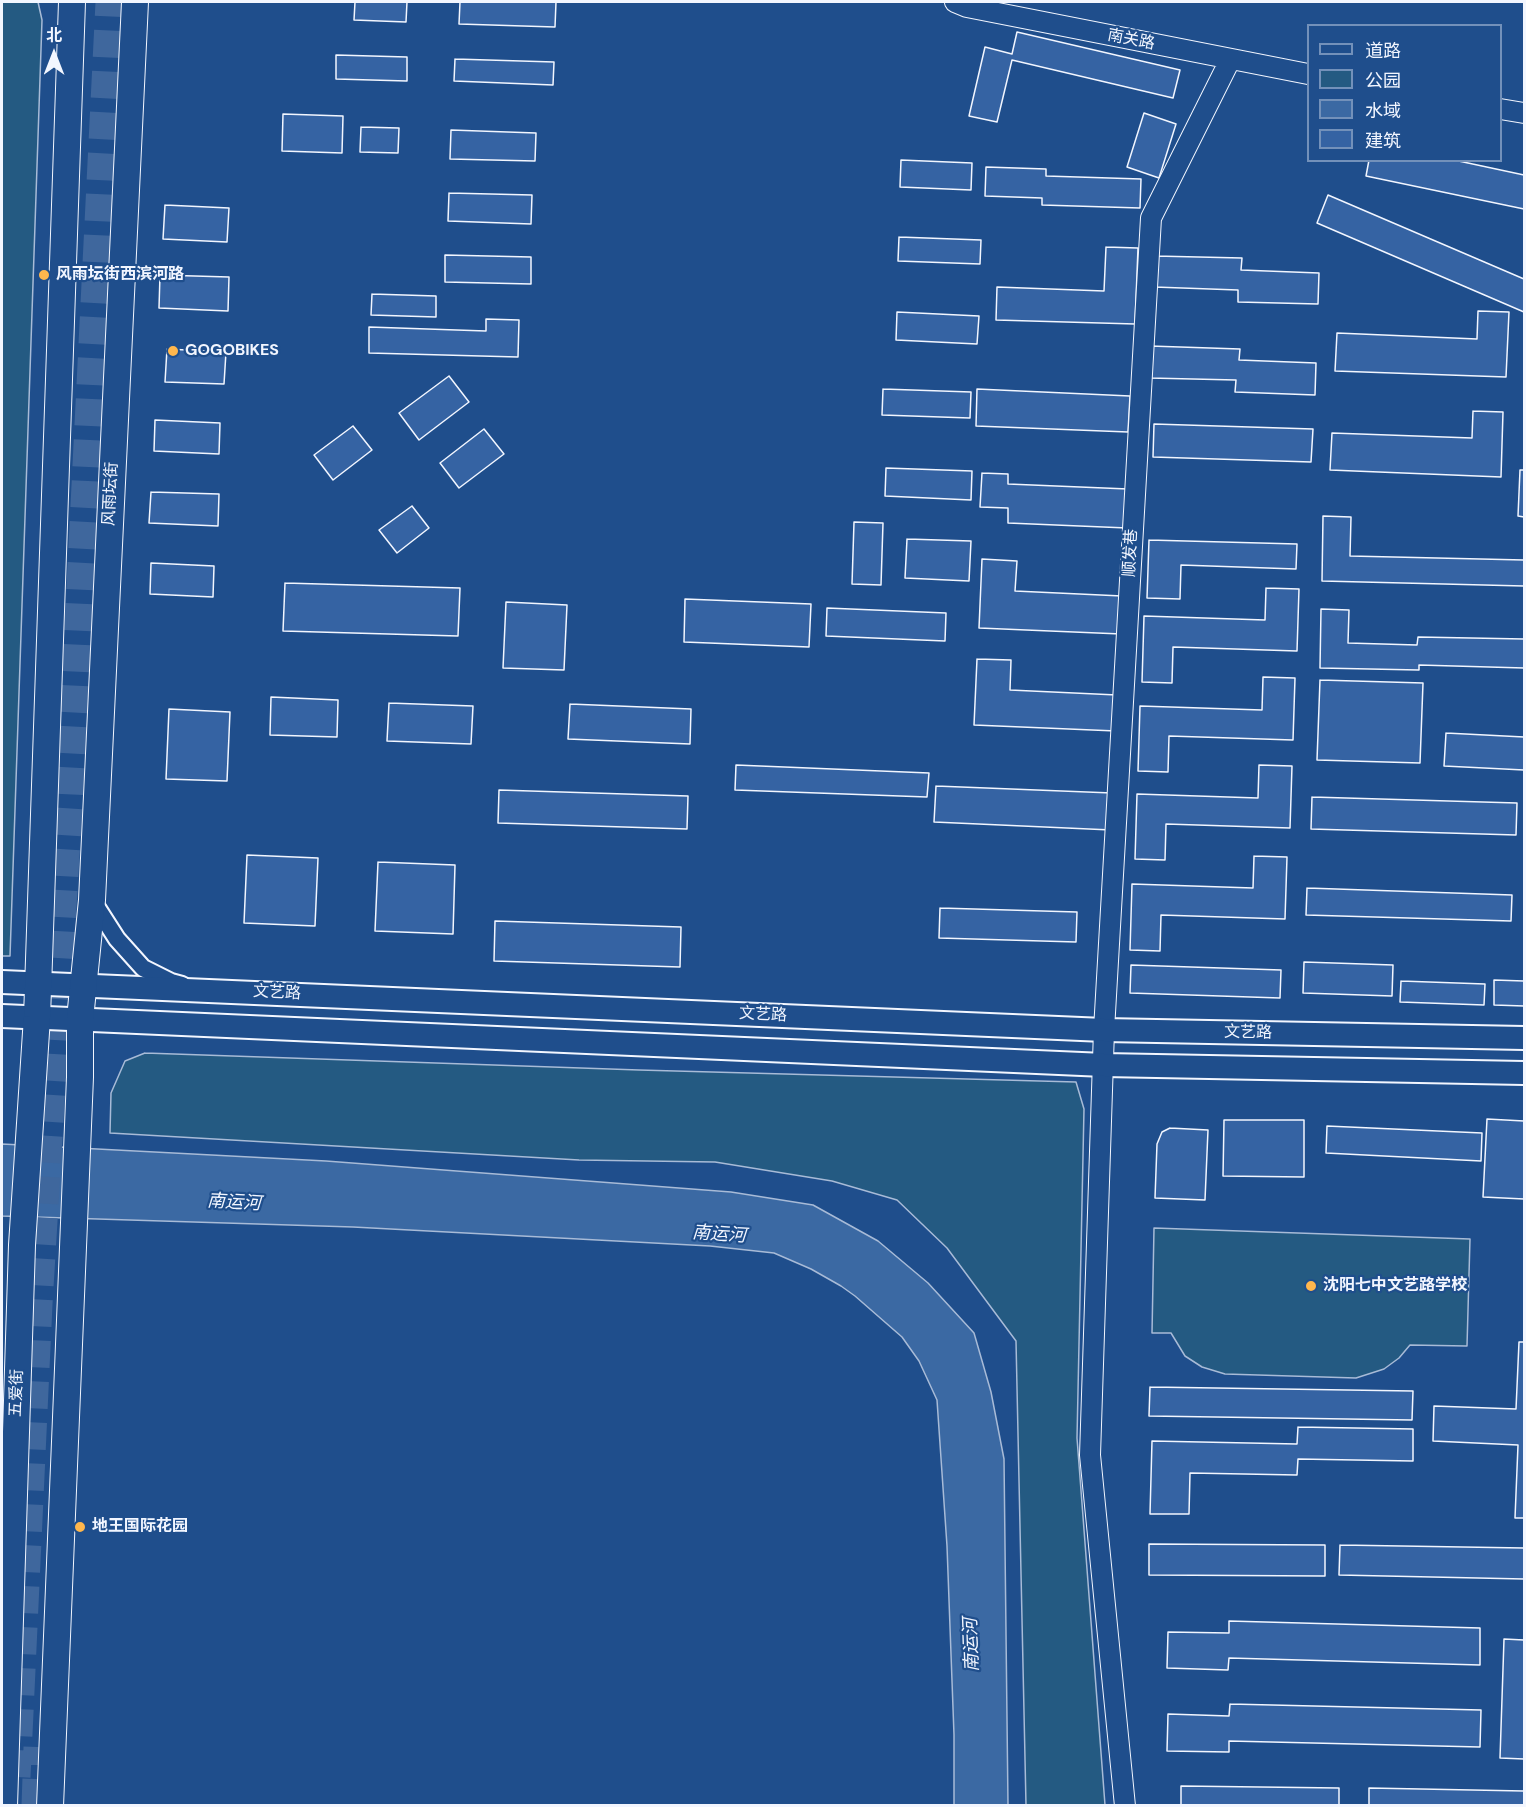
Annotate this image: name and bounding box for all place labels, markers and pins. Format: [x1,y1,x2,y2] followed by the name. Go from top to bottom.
[56,265,184,285] place label: 风雨坛街西滨河路
[37,268,51,282] marker: 风雨坛街西滨河路
[185,341,279,361] place label: GOGOBIKES
[166,344,180,358] marker: GOGOBIKES
[1323,1276,1467,1296] place label: 沈阳七中文艺路学校
[1304,1279,1318,1293] marker: 沈阳七中文艺路学校
[92,1517,188,1537] place label: 地王国际花园
[73,1520,87,1534] marker: 地王国际花园

